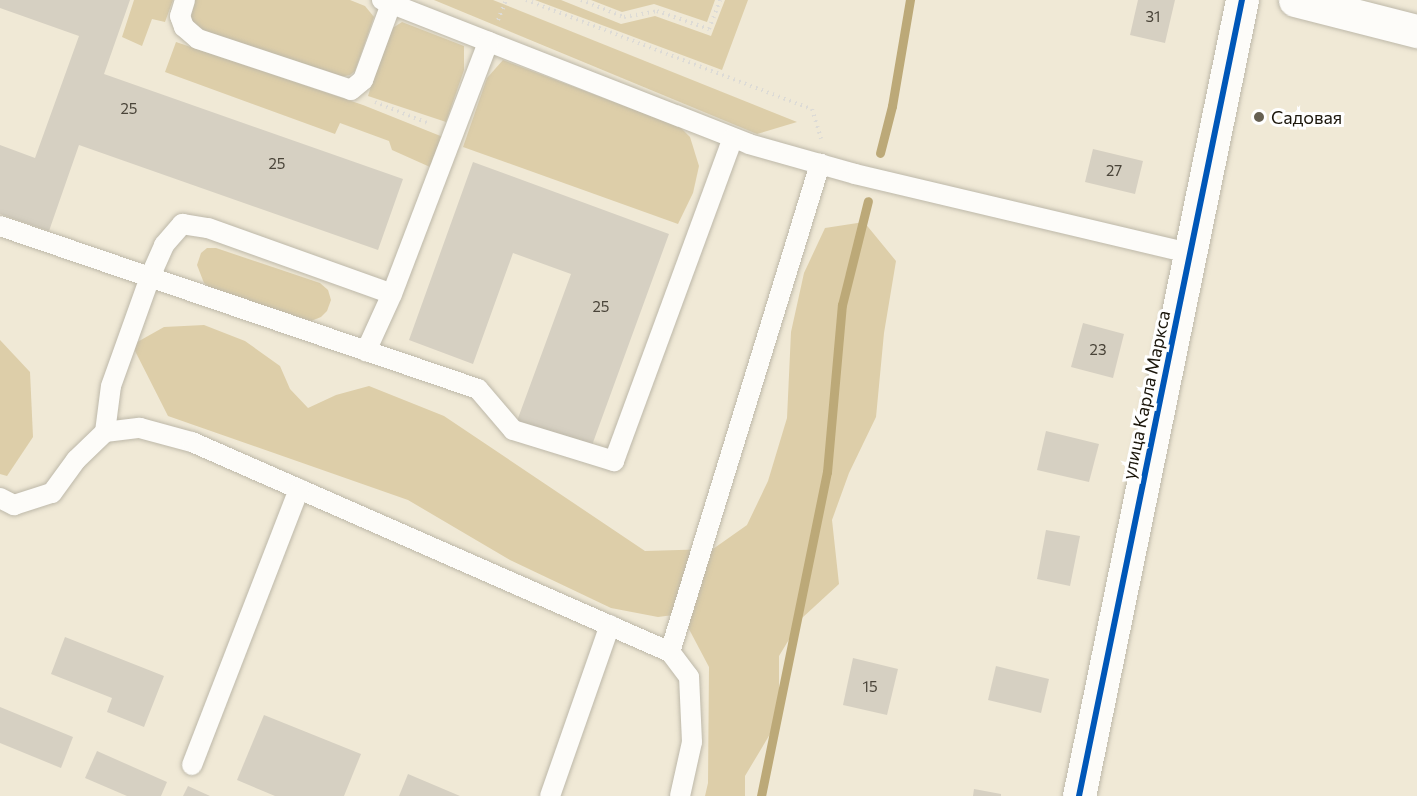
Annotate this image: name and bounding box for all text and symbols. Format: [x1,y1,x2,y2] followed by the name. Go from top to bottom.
[1146,8,1160,26] house number: 31
[121,100,137,118] house number: 25
[1271,106,1342,128] place label: Садовая
[1252,110,1266,124] marker: Садовая
[269,155,285,173] house number: 25
[1106,162,1122,180] house number: 27
[593,298,609,316] house number: 25
[1118,309,1174,481] street label: улица Карла Маркса
[1090,341,1106,359] house number: 23
[862,678,878,696] house number: 15

